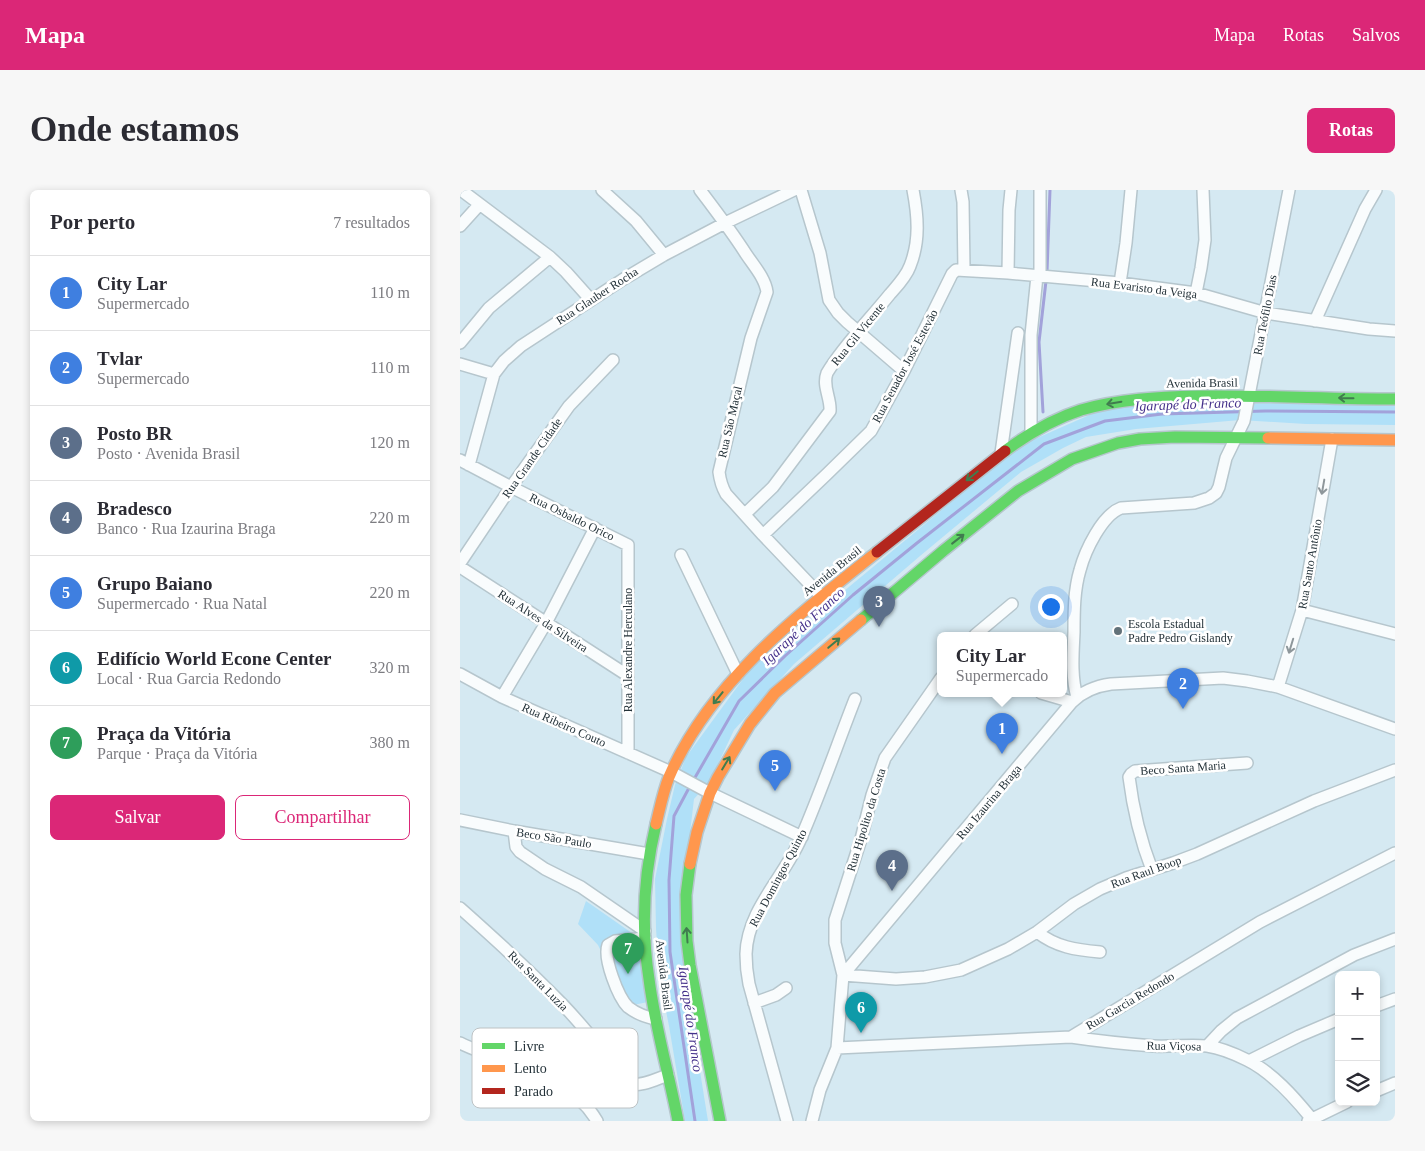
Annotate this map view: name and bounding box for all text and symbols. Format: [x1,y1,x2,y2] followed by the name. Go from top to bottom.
[25,22,85,48] text: Mapa
[1214,25,1255,45] text: Mapa
[1283,25,1324,45] text: Rotas
[1352,25,1400,45] text: Salvos
[1307,108,1395,153] button: Rotas
[30,110,239,149] text: Onde estamos
[50,210,135,234] text: Por perto
[333,214,410,231] text: 7 resultados
[554,264,641,328] street label: Rua Glauber Rocha
[97,273,167,294] text: City Lar
[1250,273,1280,356] street label: Rua Teófilo Dias
[1090,275,1198,302] street label: Rua Evaristo da Veiga
[62,284,70,301] text: 1
[370,284,410,301] text: 110 m
[97,295,189,312] text: Supermercado
[828,300,888,368] street label: Rua Gil Vicente
[869,307,941,425] street label: Rua Senador José Estevão
[97,348,142,369] text: Tvlar
[62,359,70,376] text: 2
[370,359,410,376] text: 110 m
[97,370,189,387] text: Supermercado
[1166,375,1238,391] street label: Avenida Brasil
[715,384,745,459] street label: Rua São Maçal
[1339,393,1355,403] one-way arrow
[1134,395,1242,414] water label: Igarapé do Franco
[1107,398,1123,408] one-way arrow
[499,415,565,501] street label: Rua Grande Cidade
[97,423,172,444] text: Posto BR
[62,434,70,451] text: 3
[370,434,410,451] text: 120 m
[97,445,240,462] text: Posto · Avenida Brasil
[966,471,979,482] one-way arrow
[1318,479,1328,495] one-way arrow
[527,490,617,544] street label: Rua Osbaldo Orico
[97,498,172,519] text: Bradesco
[62,509,70,526] text: 4
[370,509,410,526] text: 220 m
[1295,518,1325,610] street label: Rua Santo Antônio
[97,520,276,537] text: Banco · Rua Izaurina Braga
[952,533,965,544] one-way arrow
[800,543,865,599] street label: Avenida Brasil
[97,573,213,594] text: Grupo Baiano
[62,584,70,601] text: 5
[370,584,410,601] text: 220 m
[759,585,847,669] water label: Igarapé do Franco
[863,586,895,627] pin: 3
[495,587,591,656] street label: Rua Alves da Silveira
[621,588,635,712] street label: Rua Alexandre Herculano
[1038,594,1064,620] your location
[97,595,267,612] text: Supermercado · Rua Natal
[1128,617,1233,645] place label: Escola Estadual Padre Pedro Gislandy
[1112,625,1124,637] marker: Escola Estadual Padre Pedro Gislandy
[937,632,1067,697] popup
[827,638,840,649] one-way arrow
[1285,638,1295,654] one-way arrow
[956,645,1026,666] text: City Lar
[97,648,332,669] text: Edifício World Econe Center
[62,659,70,676] text: 6
[370,659,410,676] text: 320 m
[956,667,1048,684] text: Supermercado
[1167,668,1199,709] pin: 2
[97,670,281,687] text: Local · Rua Garcia Redondo
[713,691,724,704] one-way arrow
[520,700,608,750] street label: Rua Ribeiro Couto
[986,713,1018,754] pin: 1
[97,723,231,744] text: Praça da Vitória
[62,734,70,751] text: 7
[370,734,410,751] text: 380 m
[97,745,257,762] text: Parque · Praça da Vitória
[759,750,791,791] pin: 5
[722,756,732,770] one-way arrow
[1140,758,1227,778] street label: Beco Santa Maria
[954,761,1025,842] street label: Rua Izaurina Braga
[844,766,889,873] street label: Rua Hipolito da Costa
[50,795,225,840] button: Salvar
[235,795,410,840] button: Compartilhar
[515,825,593,851] street label: Beco São Paulo
[746,827,810,929] street label: Rua Domingos Quinto
[876,850,908,891] pin: 4
[1109,853,1183,891] street label: Rua Raul Boop
[682,928,692,944] one-way arrow
[612,933,644,974] pin: 7
[653,939,675,1012] street label: Avenida Brasil
[505,948,571,1014] street label: Rua Santa Luzia
[676,964,705,1073] water label: Igarapé do Franco
[1083,969,1177,1033] street label: Rua Garcia Redondo
[1335,971,1380,1106] map controls
[1335,971,1380,1016] button: +
[845,992,877,1033] pin: 6
[1335,1016,1380,1061] button: −
[472,1028,638,1108] legend
[514,1039,544,1054] text: Livre
[1147,1039,1202,1053] street label: Rua Viçosa
[514,1061,547,1076] text: Lento
[1335,1061,1380,1106] button: layers
[514,1084,553,1099] text: Parado

